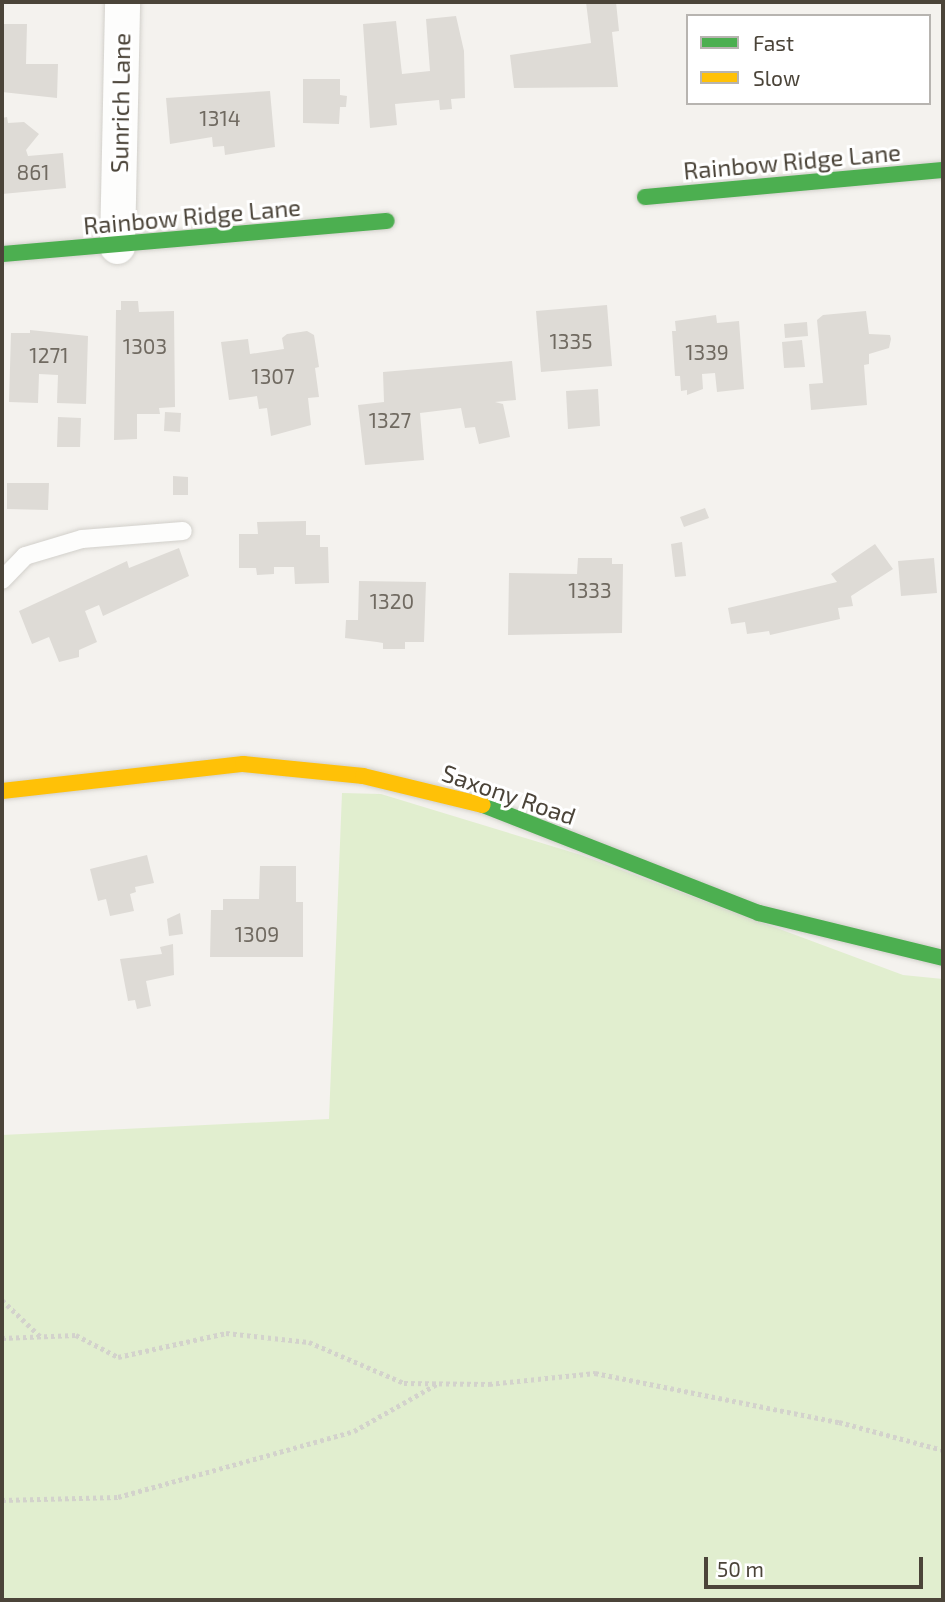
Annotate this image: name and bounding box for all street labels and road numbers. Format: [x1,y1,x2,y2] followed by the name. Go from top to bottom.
[104,33,136,173] street label: Sunrich Lane
[682,137,902,185] street label: Rainbow Ridge Lane
[82,192,302,240] street label: Rainbow Ridge Lane
[438,758,580,830] street label: Saxony Road

